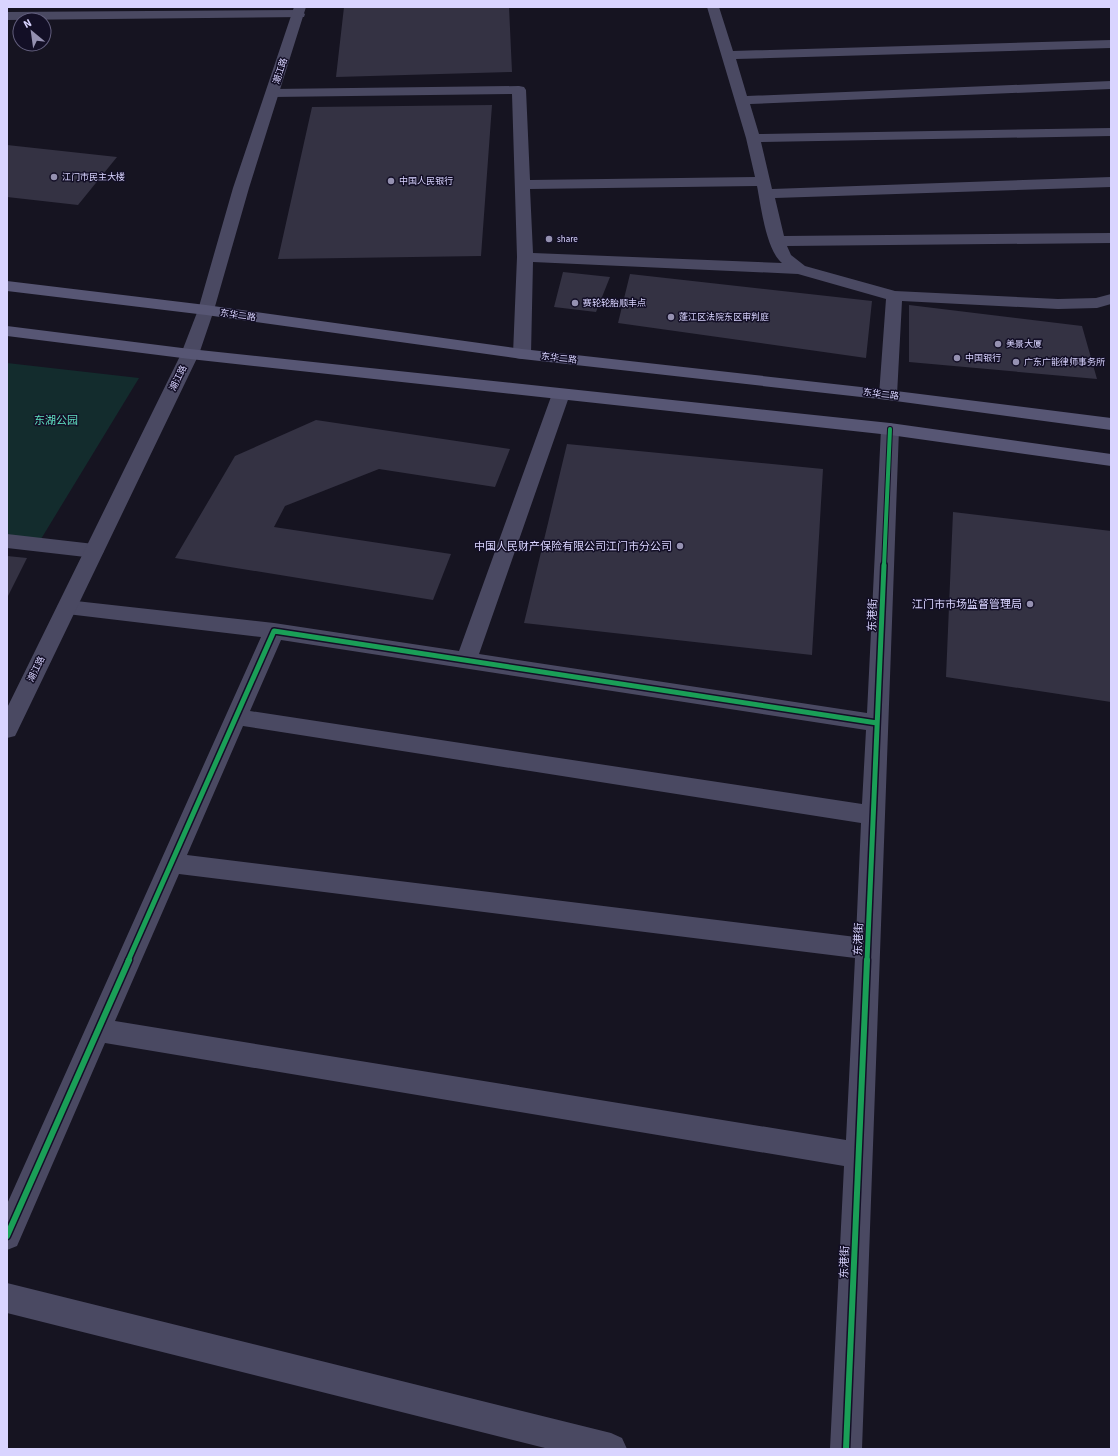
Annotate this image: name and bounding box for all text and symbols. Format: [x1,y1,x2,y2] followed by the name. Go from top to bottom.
[12,12,52,52] north arrow
[21,15,34,32] text: N
[270,56,291,86] street label: 潮江路
[62,171,125,184] place label: 江门市民主大楼
[49,172,59,182] marker: 江门市民主大楼
[399,175,453,188] place label: 中国人民银行
[386,176,396,186] marker: 中国人民银行
[557,233,578,246] place label: share
[544,234,554,244] marker: share
[582,297,646,310] place label: 赛轮轮胎顺丰点
[570,298,580,308] marker: 赛轮轮胎顺丰点
[219,307,257,324] street label: 东华二路
[679,311,769,324] place label: 蓬江区法院东区审判庭
[666,312,676,322] marker: 蓬江区法院东区审判庭
[1006,338,1042,351] place label: 美景大厦
[993,339,1003,349] marker: 美景大厦
[540,350,578,367] street label: 东华二路
[965,352,1001,365] place label: 中国银行
[952,353,962,363] marker: 中国银行
[1024,356,1105,369] place label: 广东广能律师事务所
[1011,357,1021,367] marker: 广东广能律师事务所
[167,363,190,393] street label: 潮江路
[862,386,900,403] street label: 东华二路
[34,413,78,428] park label: 东湖公园
[474,539,672,554] place label: 中国人民财产保险有限公司江门市分公司
[675,541,685,551] marker: 中国人民财产保险有限公司江门市分公司
[912,597,1022,612] place label: 江门市市场监督管理局
[864,598,881,632] street label: 东港街
[1025,599,1035,609] marker: 江门市市场监督管理局
[25,654,48,684] street label: 潮江路
[850,922,867,956] street label: 东港街
[836,1245,853,1279] street label: 东港街

